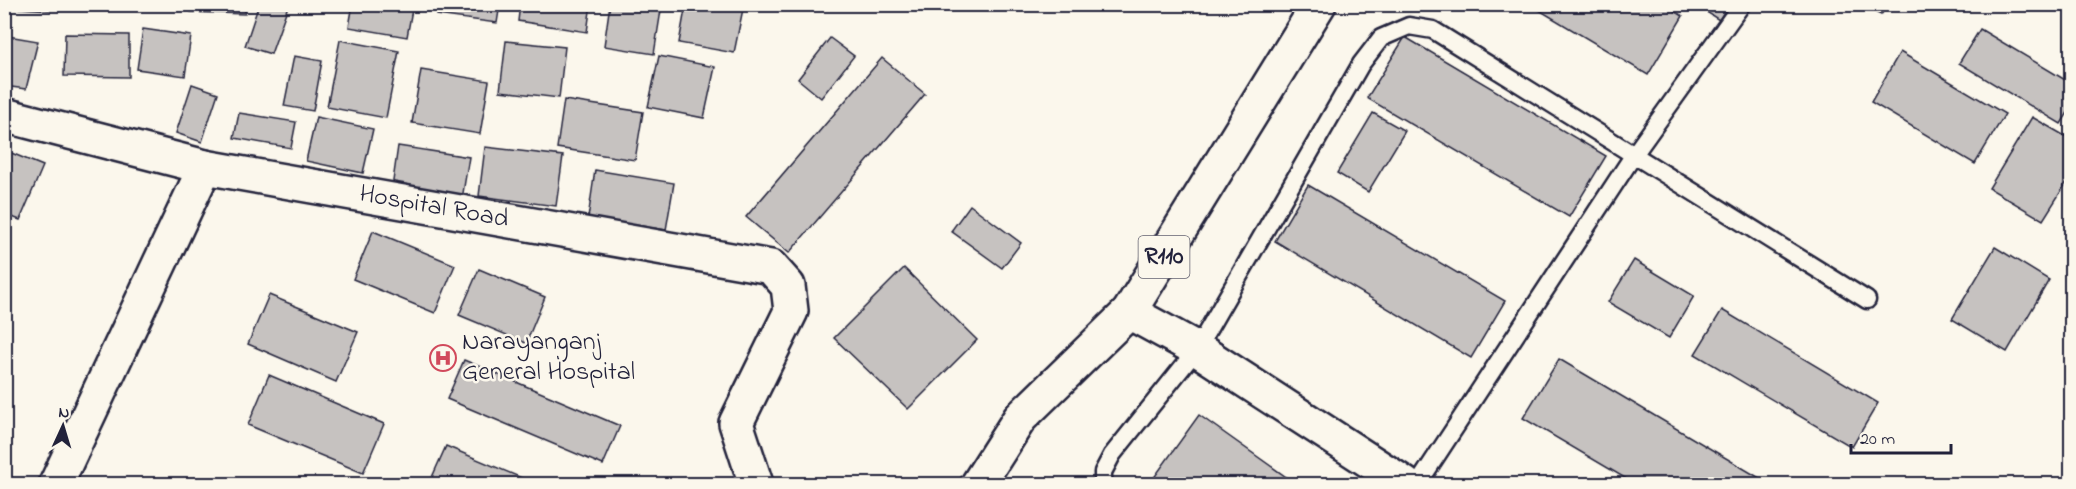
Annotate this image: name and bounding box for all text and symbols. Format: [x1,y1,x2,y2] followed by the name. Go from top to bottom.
[356,176,512,239] street label: Hospital Road
[1138,236,1190,278] road number: R110
[462,324,635,392] place label: Narayanganj General Hospital
[428,343,458,373] hospital icon: Narayanganj General Hospital
[33,396,93,456] north arrow
[58,401,70,425] text: N
[1851,417,1952,455] scale bar
[1860,427,1895,453] text: 20 m

